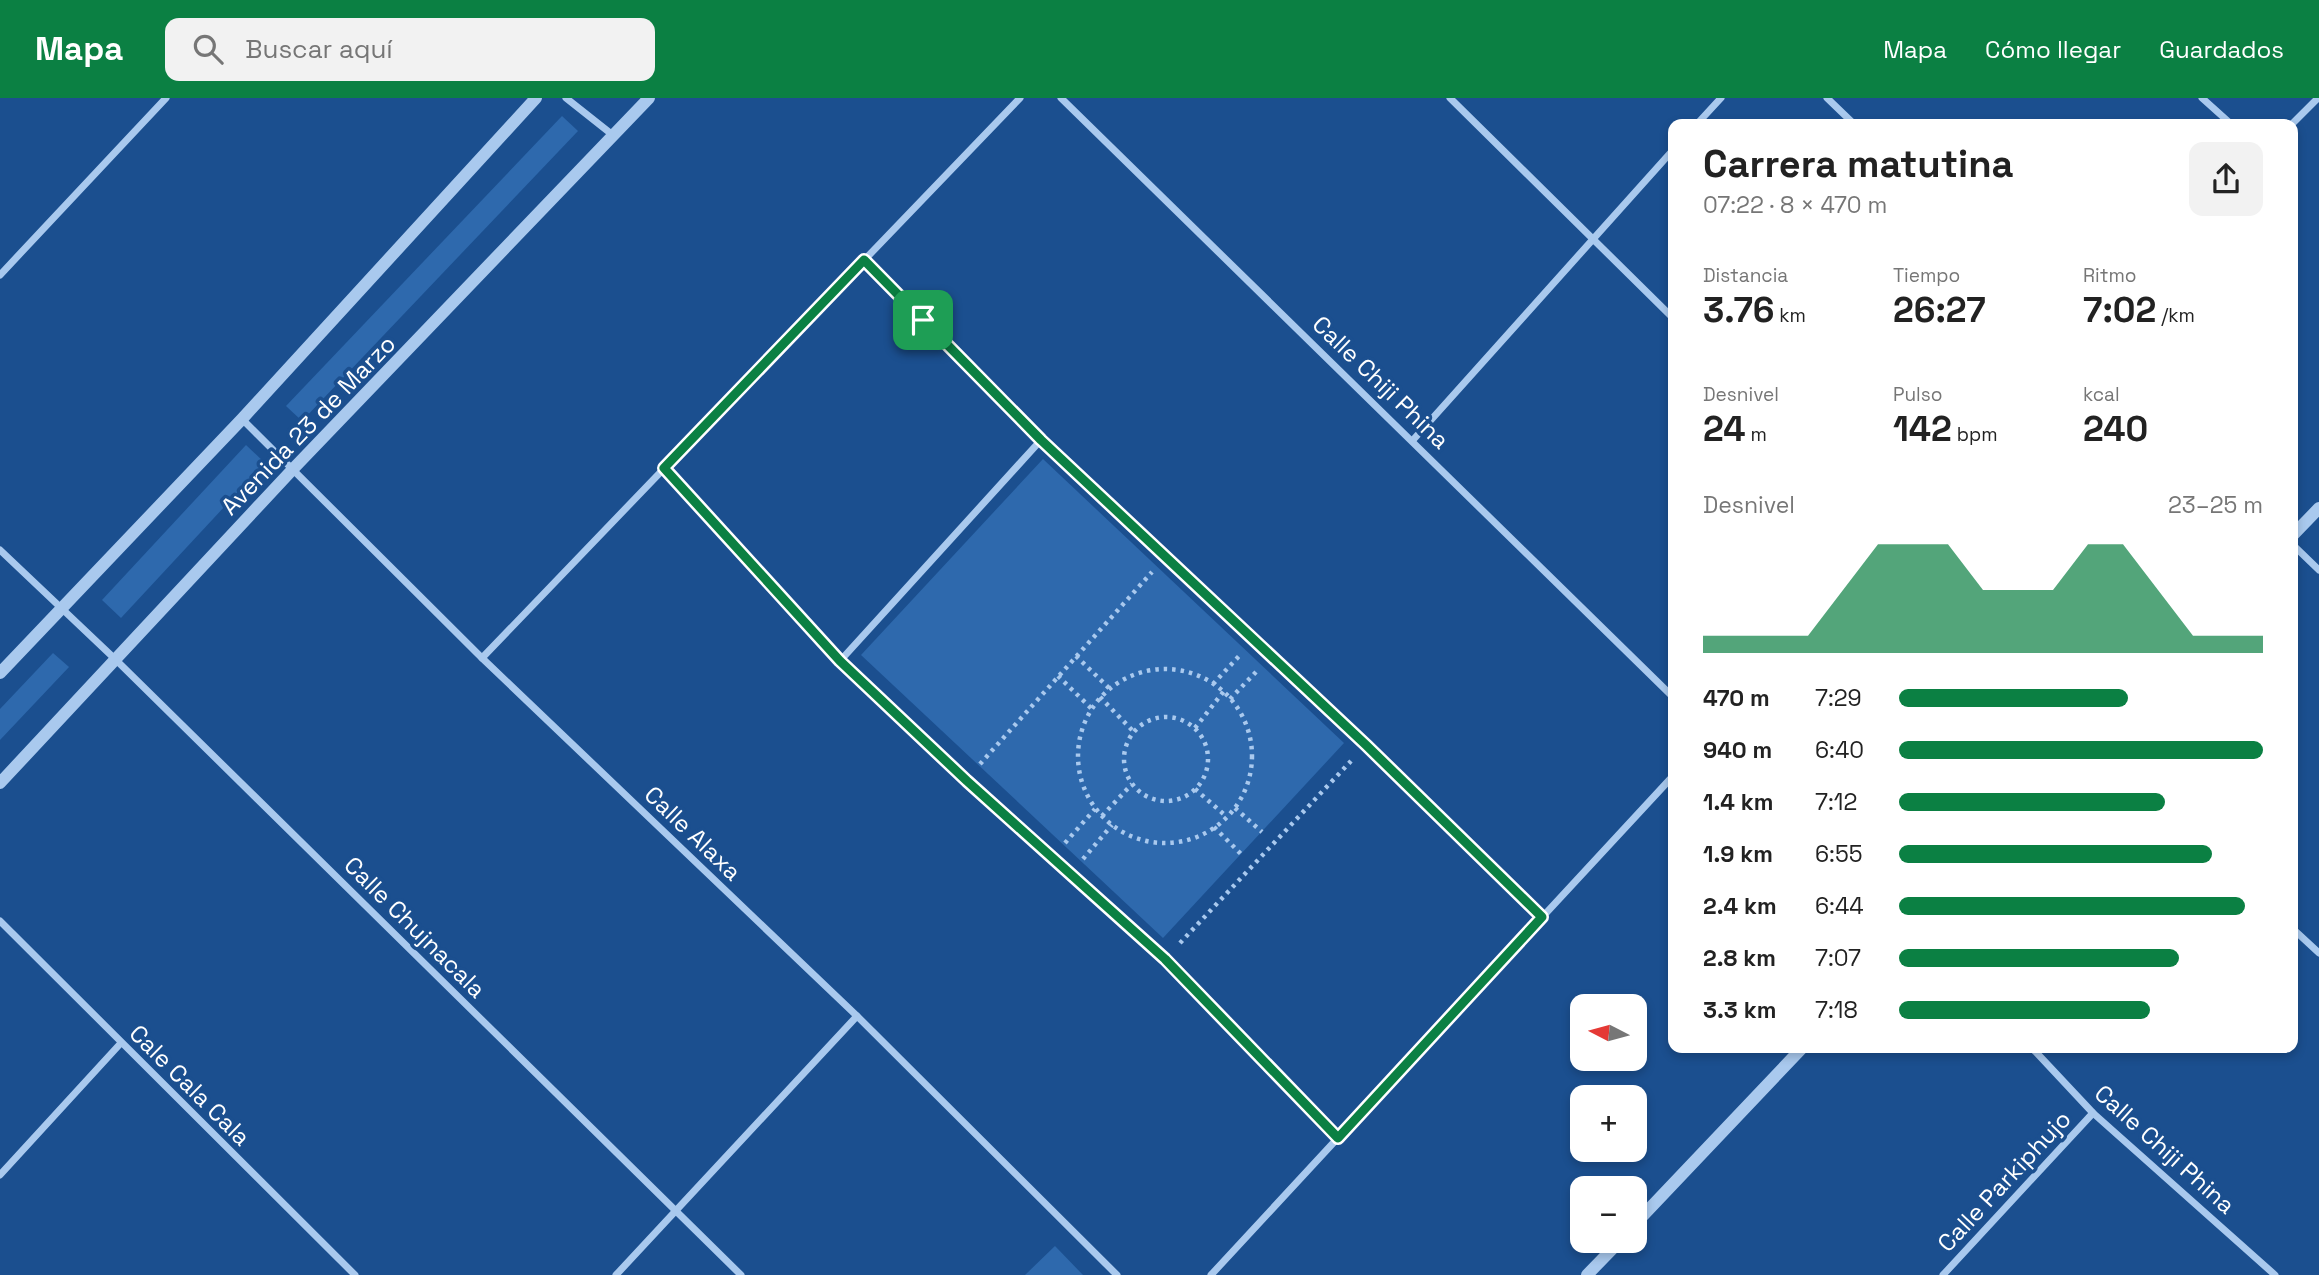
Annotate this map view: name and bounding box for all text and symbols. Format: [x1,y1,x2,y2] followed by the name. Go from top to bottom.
[165,18,655,81] search box
[35,28,123,70] text: Mapa
[189,30,227,68] icon: search
[245,32,393,66] text: Buscar aquí
[1883,34,1947,65] text: Mapa
[1985,34,2121,65] text: Cómo llegar
[2159,34,2284,65] text: Guardados
[1703,140,2014,188] text: Carrera matutina
[2189,142,2263,216] button: share
[1703,190,1887,220] text: 07:22 · 8 × 470 m
[1703,263,1788,288] text: Distancia
[1893,263,1960,288] text: Tiempo
[2083,263,2136,288] text: Ritmo
[1703,288,1774,332] text: 3.76
[1893,288,1986,332] text: 26:27
[2083,288,2156,332] text: 7:02
[893,290,953,350] pin
[904,301,942,339] icon: arrive
[1774,303,1806,328] text: km
[2156,303,2195,328] text: /km
[1306,309,1456,455] street label: Calle Chiji Phina
[214,328,402,522] street label: Avenida 23 de Marzo
[1703,382,1779,407] text: Desnivel
[1893,382,1942,407] text: Pulso
[2083,382,2120,407] text: kcal
[1703,407,1746,451] text: 24
[1893,407,1952,451] text: 142
[2083,407,2148,451] text: 240
[1746,422,1767,447] text: m
[1952,422,1998,447] text: bpm
[1703,490,1795,520] text: Desnivel
[2168,490,2263,520] text: 23–25 m
[1703,683,1770,713] text: 470 m
[1815,683,1862,713] text: 7:29
[1703,735,1772,765] text: 940 m
[1815,735,1864,765] text: 6:40
[638,779,748,887] street label: Calle Alaxa
[1703,787,1773,817] text: 1.4 km
[1815,787,1857,817] text: 7:12
[1703,839,1773,869] text: 1.9 km
[1815,839,1862,869] text: 6:55
[338,850,493,1005] street label: Calle Chujnacala
[1703,891,1777,921] text: 2.4 km
[1815,891,1864,921] text: 6:44
[1703,943,1776,973] text: 2.8 km
[1815,943,1861,973] text: 7:07
[1570,994,1647,1071] north arrow
[1570,994,1647,1253] map controls
[1703,995,1776,1025] text: 3.3 km
[1815,995,1858,1025] text: 7:18
[123,1018,257,1152] street label: Cale Cala Cala
[2088,1078,2242,1220] street label: Calle Chiji Phina
[1570,1085,1647,1162] button: +
[1930,1104,2078,1258] street label: Calle Parkiphujo
[1570,1176,1647,1253] button: −

